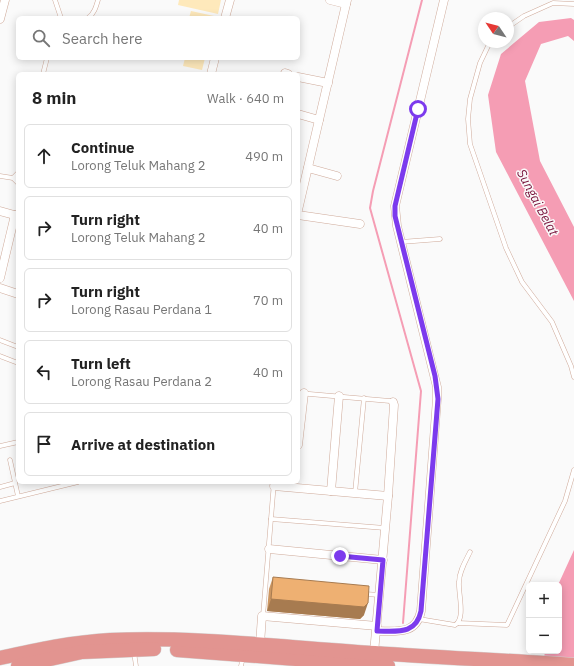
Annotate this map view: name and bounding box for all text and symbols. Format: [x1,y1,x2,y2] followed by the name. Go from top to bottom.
[478,12,514,48] north arrow
[16,16,300,60] search box
[30,27,52,49] icon: search
[62,29,142,48] text: Search here
[32,87,76,109] text: 8 min
[207,90,284,107] text: Walk · 640 m
[409,100,427,118] route start
[71,138,135,157] text: Continue
[33,145,55,167] icon: ahead
[245,148,283,165] text: 490 m
[71,157,205,174] text: Lorong Teluk Mahang 2
[513,166,563,239] water label: Sungai Belat
[71,210,140,229] text: Turn right
[33,217,55,239] icon: right
[253,220,283,237] text: 40 m
[71,229,205,246] text: Lorong Teluk Mahang 2
[71,282,140,301] text: Turn right
[33,289,55,311] icon: right
[253,292,283,309] text: 70 m
[71,301,212,318] text: Lorong Rasau Perdana 1
[71,354,131,373] text: Turn left
[33,361,55,383] icon: left
[253,364,283,381] text: 40 m
[71,373,212,390] text: Lorong Rasau Perdana 2
[33,433,55,455] icon: arrive
[71,435,215,454] text: Arrive at destination
[331,547,349,565] route end
[526,582,562,654] map controls
[526,582,562,618] button: +
[526,618,562,654] button: −

